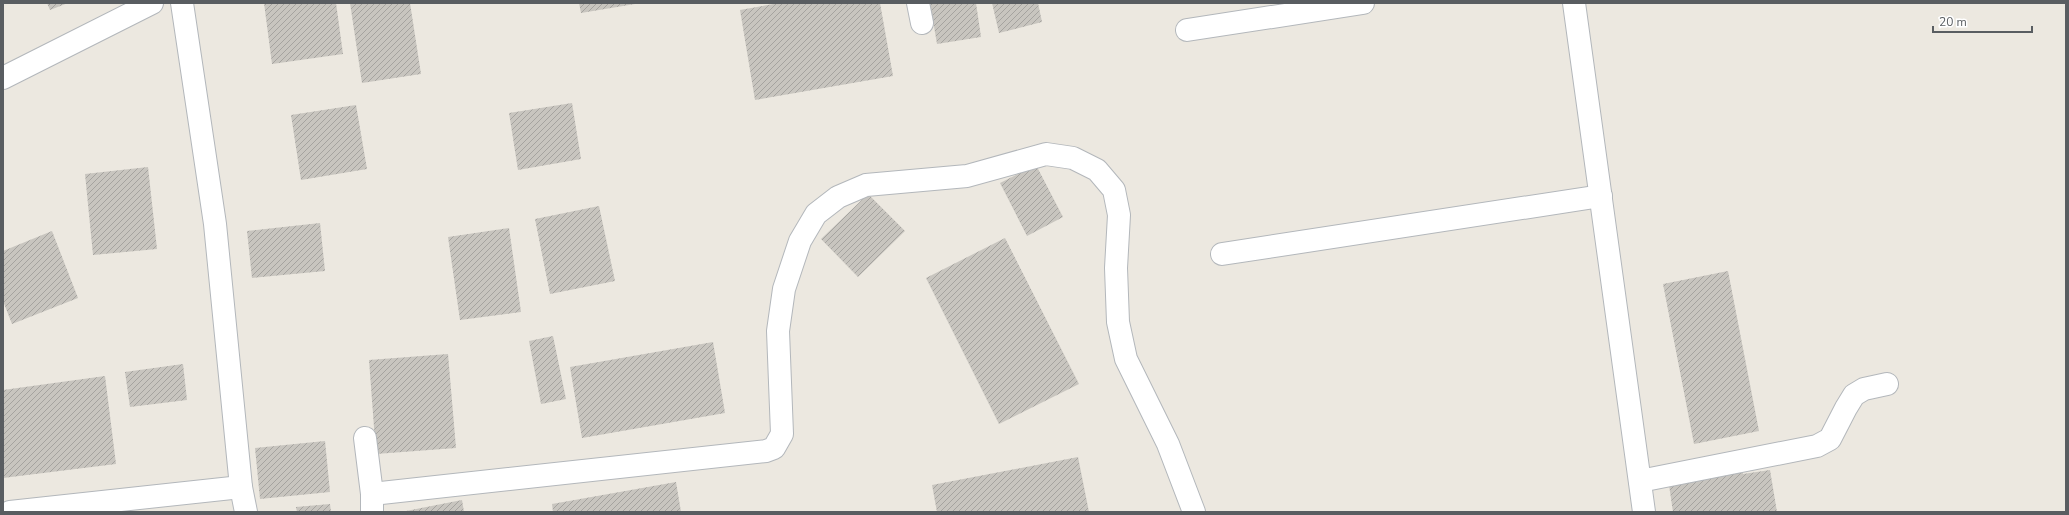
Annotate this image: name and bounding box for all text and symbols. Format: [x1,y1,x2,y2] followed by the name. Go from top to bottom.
[1933,8,2032,34] scale bar
[1939,14,1967,30] text: 20 m

